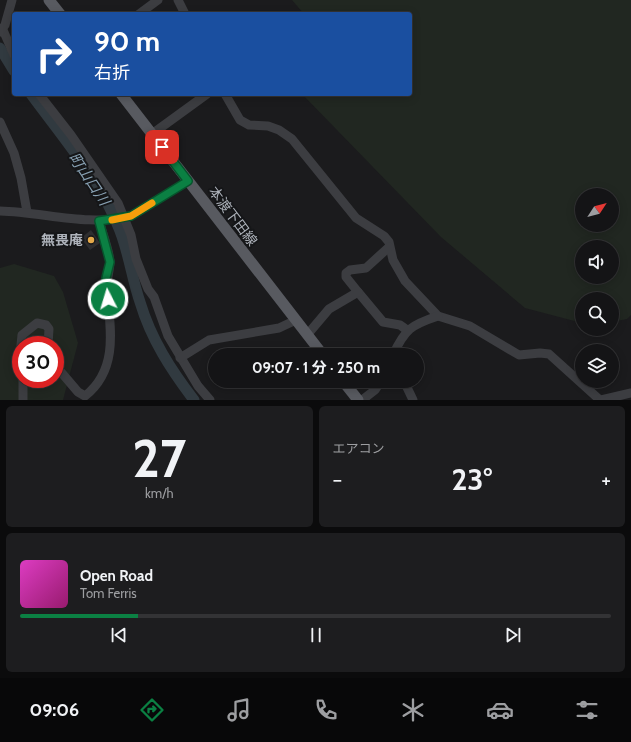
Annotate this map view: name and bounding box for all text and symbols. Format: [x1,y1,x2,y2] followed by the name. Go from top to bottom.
[94,24,160,58] text: 90 m
[28,28,80,80] icon: right
[94,62,130,84] text: 右折
[145,130,179,164] pin
[151,136,173,158] icon: arrive
[65,149,114,211] water label: 町山口川
[205,183,261,249] street label: 本渡下田線
[575,188,619,232] north arrow
[575,188,619,388] map controls
[41,231,83,249] place label: 無畏庵
[86,235,96,245] marker: 無畏庵
[575,240,619,284] button: sound
[87,278,129,320] position arrow
[575,292,619,336] button: search
[12,336,64,388] speed limit sign: 30
[575,344,619,388] button: layers
[252,359,380,377] text: 09:07 · 1 分 · 250 m
[132,427,186,490] text: 27
[333,440,385,456] text: エアコン
[451,461,492,498] text: 23°
[333,466,342,493] text: −
[601,466,611,493] text: +
[145,485,173,501] text: km/h
[80,567,153,585] text: Open Road
[80,585,137,601] text: Tom Ferris
[108,624,130,646] icon: previous
[305,624,327,646] icon: pause
[502,624,524,646] icon: next
[138,696,166,724] icon: directions
[225,696,253,724] icon: music
[312,696,340,724] icon: phone
[399,696,427,724] icon: climate
[486,696,514,724] icon: car
[573,696,601,724] icon: filters
[30,699,79,721] text: 09:06

